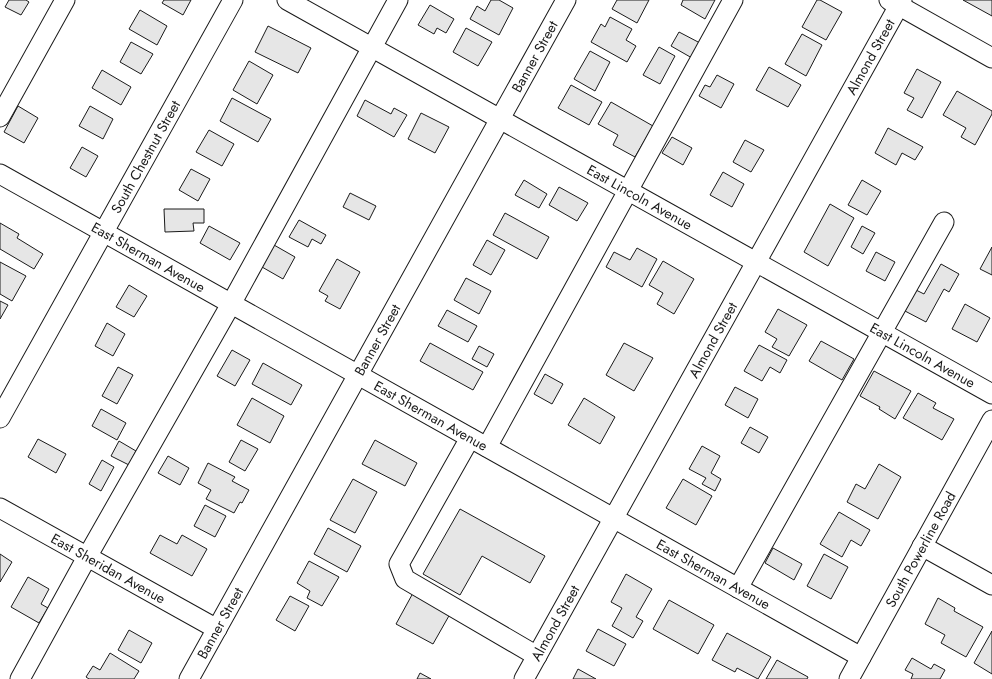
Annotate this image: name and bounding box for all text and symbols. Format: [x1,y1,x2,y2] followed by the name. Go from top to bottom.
[841,15,900,98] street label: Almond Street
[507,17,563,96] street label: Banner Street
[106,96,185,217] street label: South Chestnut Street
[583,160,696,235] street label: East Lincoln Avenue
[88,217,209,297] street label: East Sherman Avenue
[684,298,742,382] street label: Almond Street
[349,300,406,379] street label: Banner Street
[866,318,979,393] street label: East Lincoln Avenue
[370,376,491,456] street label: East Sherman Avenue
[880,488,961,611] street label: South Powerline Road
[47,528,169,608] street label: East Sheridan Avenue
[653,534,774,614] street label: East Sherman Avenue
[526,581,585,665] street label: Almond Street
[192,583,248,662] street label: Banner Street

